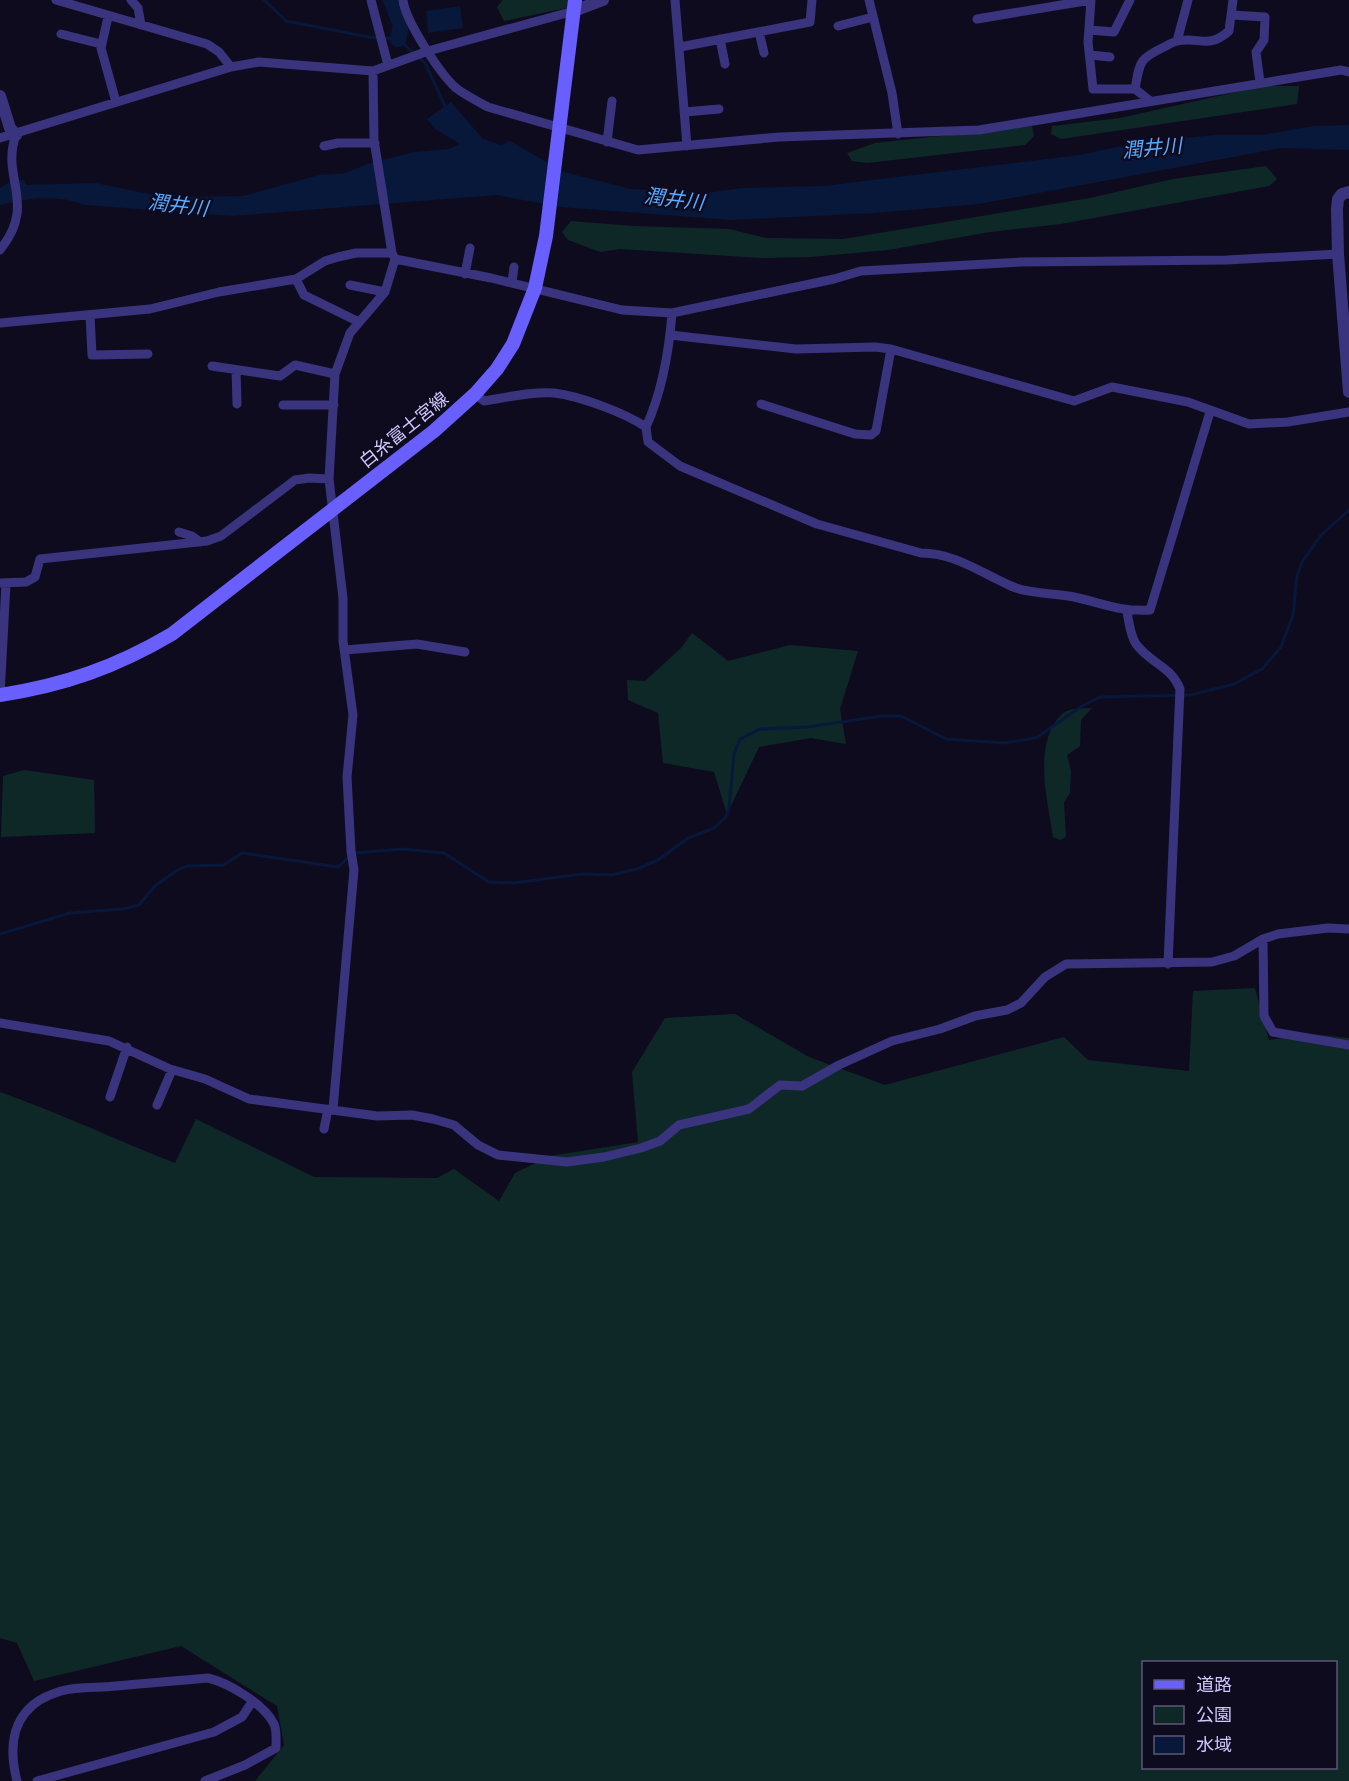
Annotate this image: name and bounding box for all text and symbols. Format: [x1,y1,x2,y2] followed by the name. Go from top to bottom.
[1121,134,1185,164] water label: 潤井川
[643,184,707,216] water label: 潤井川
[147,190,211,222] water label: 潤井川
[355,387,453,473] street label: 白糸富士宮線
[1142,1661,1337,1769] legend
[1196,1674,1232,1696] text: 道路
[1196,1704,1232,1726] text: 公園
[1196,1734,1232,1756] text: 水域

